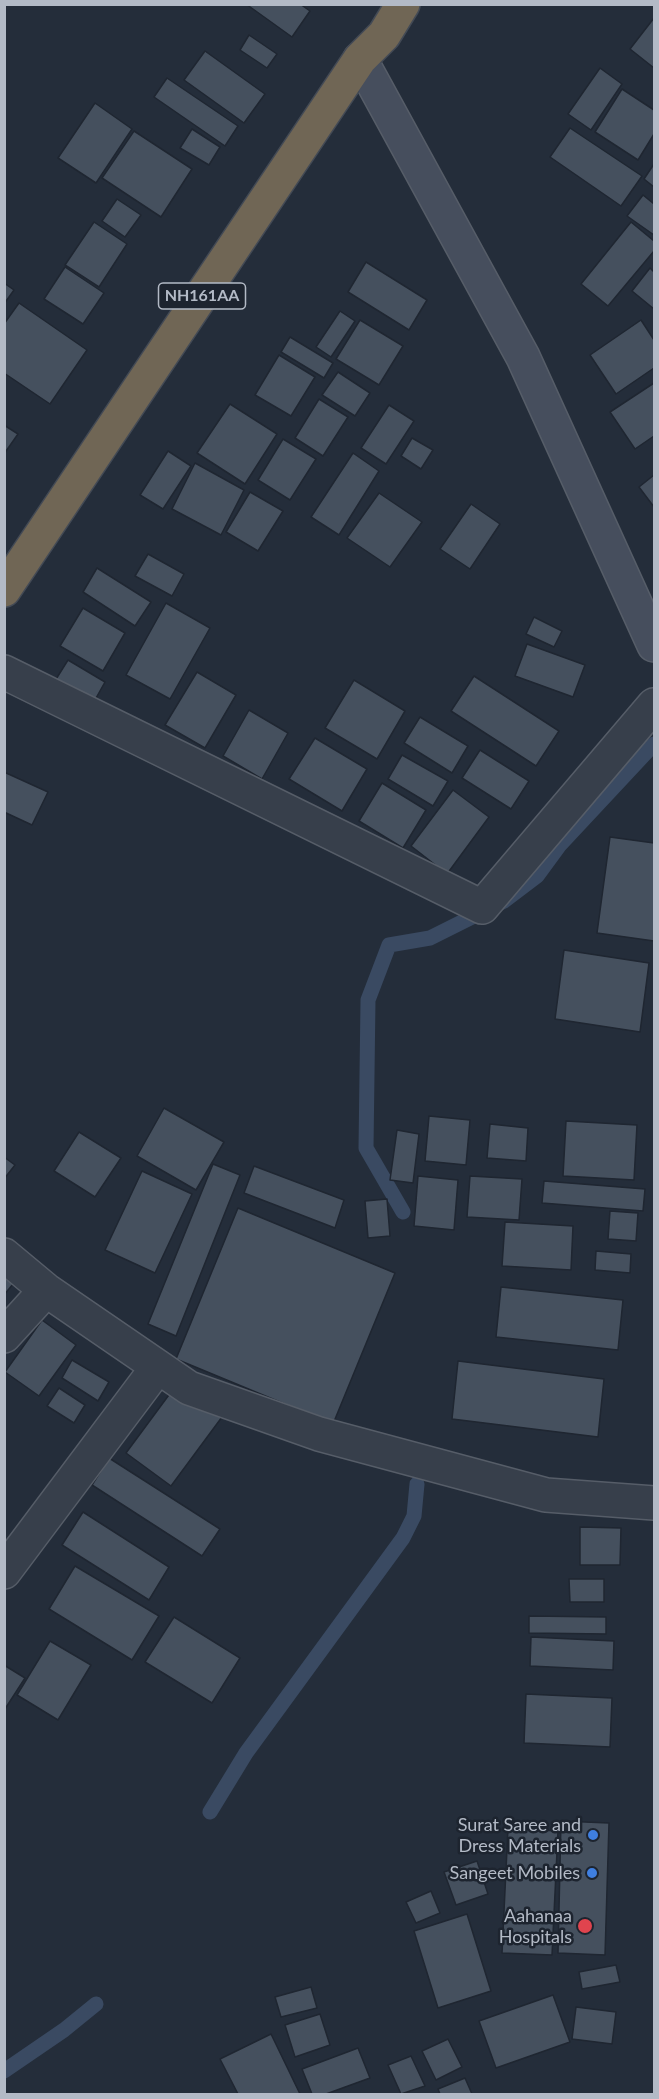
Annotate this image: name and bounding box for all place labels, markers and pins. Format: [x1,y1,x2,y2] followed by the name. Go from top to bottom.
[458,1814,581,1856] place label: Surat Saree and Dress Materials
[586,1828,600,1842] marker: Surat Saree and Dress Materials
[450,1862,580,1884] place label: Sangeet Mobiles
[585,1866,599,1880] marker: Sangeet Mobiles
[499,1905,572,1948] place label: Aahanaa Hospitals
[576,1917,594,1935] marker: Aahanaa Hospitals

